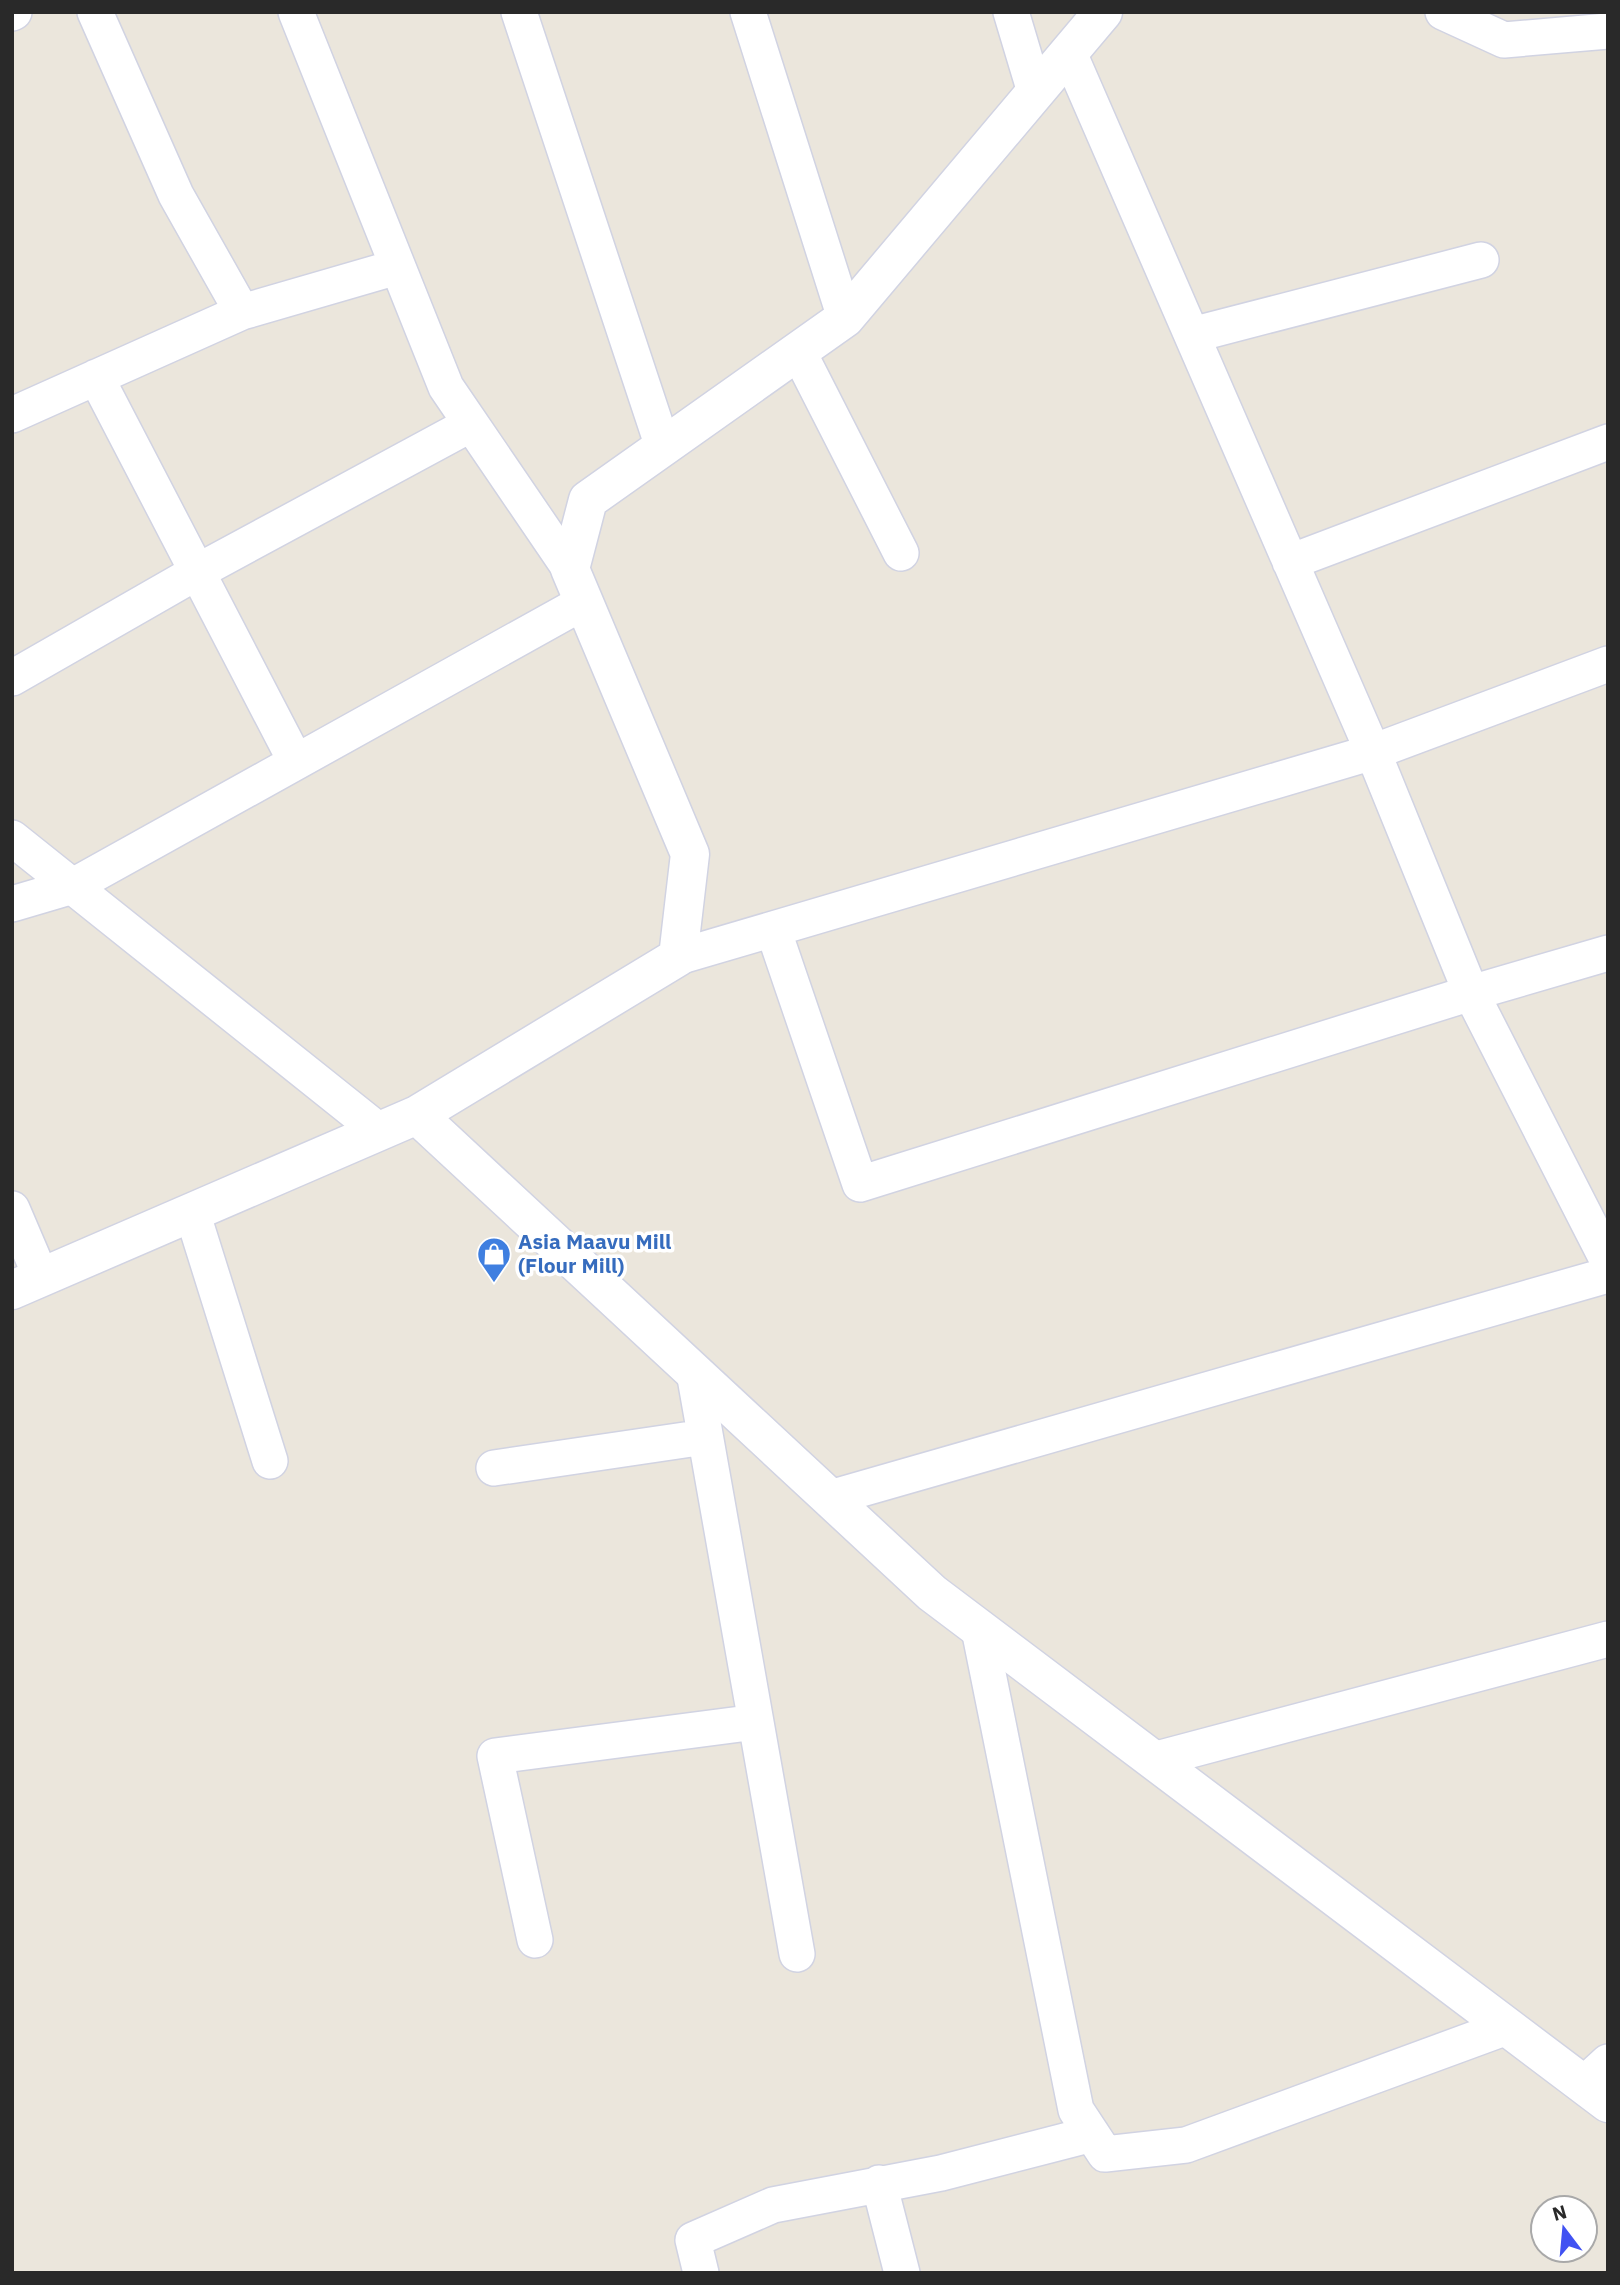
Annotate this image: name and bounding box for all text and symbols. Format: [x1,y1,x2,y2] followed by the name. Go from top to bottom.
[518,1227,671,1279] place label: Asia Maavu Mill (Flour Mill)
[475,1235,513,1284] shop icon: Asia Maavu Mill (Flour Mill)
[1529,2194,1599,2264] north arrow
[1549,2199,1569,2226] text: N

